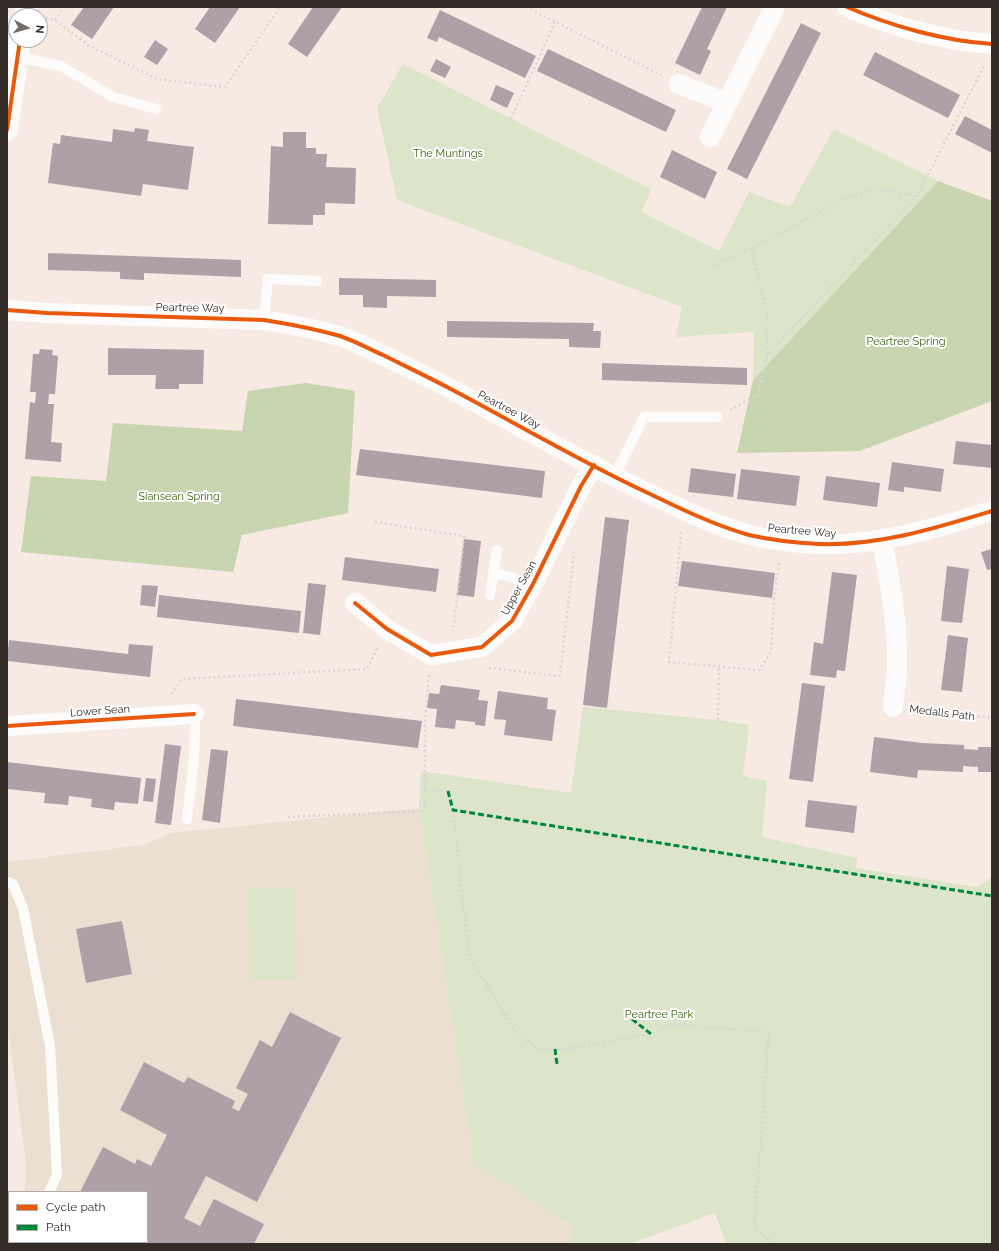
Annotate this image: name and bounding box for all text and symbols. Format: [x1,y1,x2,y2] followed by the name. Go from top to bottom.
[8,8,48,48] north arrow
[33,24,46,34] text: N
[413,147,483,161] park label: The Muntings
[155,301,225,315] street label: Peartree Way
[866,335,946,349] park label: Peartree Spring
[476,388,542,432] street label: Peartree Way
[138,490,220,504] park label: Siansean Spring
[767,521,837,541] street label: Peartree Way
[499,558,539,618] street label: Upper Sean
[70,702,130,720] street label: Lower Sean
[909,702,975,724] street label: Medalls Path
[625,1008,693,1022] park label: Peartree Park
[8,1191,148,1243] legend
[46,1200,105,1214] text: Cycle path
[46,1220,71,1234] text: Path

